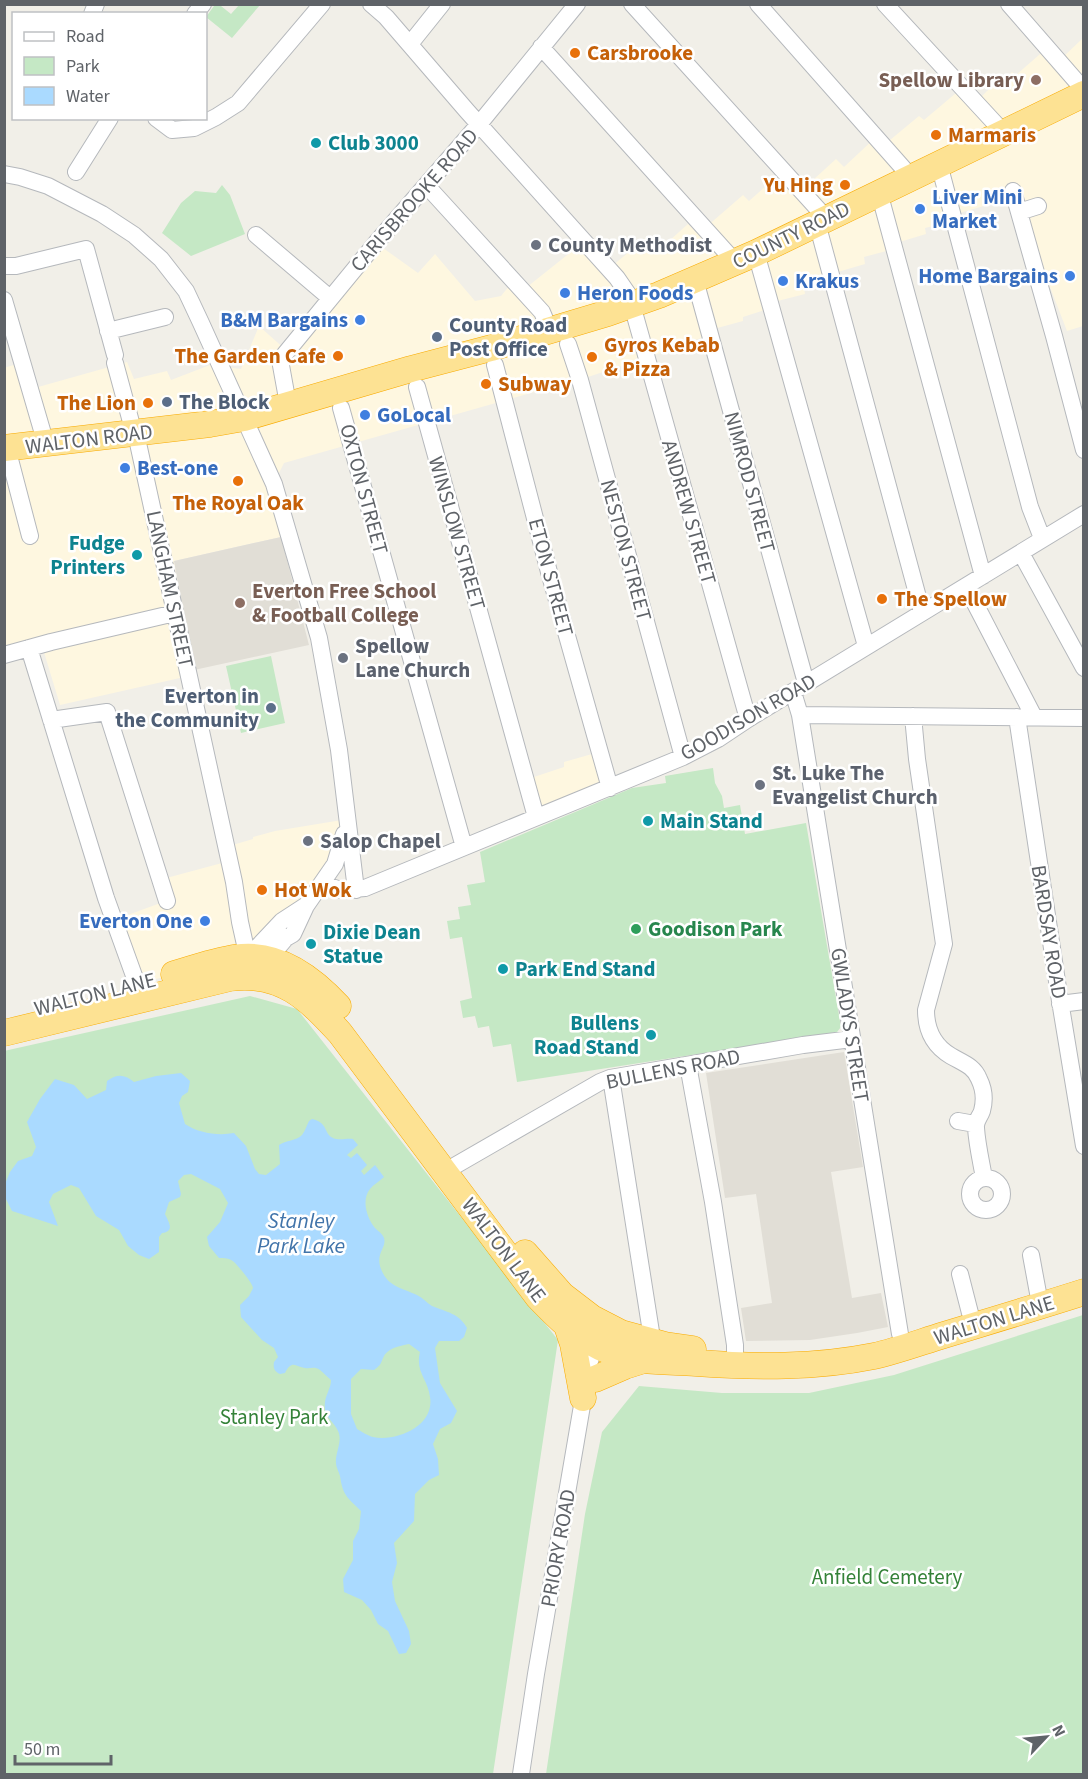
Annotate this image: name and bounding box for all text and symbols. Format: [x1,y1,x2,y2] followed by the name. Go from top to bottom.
[12,12,207,120] legend
[66,24,105,49] text: Road
[587,38,693,68] place label: Carsbrooke
[568,46,582,60] marker: Carsbrooke
[66,54,100,79] text: Park
[878,65,1024,95] place label: Spellow Library
[1029,73,1043,87] marker: Spellow Library
[66,84,110,109] text: Water
[948,120,1036,150] place label: Marmaris
[343,122,485,278] street label: CARISBROOKE ROAD
[328,128,419,158] place label: Club 3000
[929,128,943,142] marker: Marmaris
[309,136,323,150] marker: Club 3000
[762,170,833,200] place label: Yu Hing
[838,178,852,192] marker: Yu Hing
[932,182,1023,236] place label: Liver Mini Market
[727,194,855,276] street label: COUNTY ROAD
[913,202,927,216] marker: Liver Mini Market
[548,230,712,260] place label: County Methodist
[529,238,543,252] marker: County Methodist
[918,261,1058,291] place label: Home Bargains
[795,266,859,296] place label: Krakus
[1063,269,1077,283] marker: Home Bargains
[776,274,790,288] marker: Krakus
[577,278,693,308] place label: Heron Foods
[558,286,572,300] marker: Heron Foods
[220,305,348,335] place label: B&M Bargains
[449,310,567,364] place label: County Road Post Office
[353,313,367,327] marker: B&M Bargains
[430,330,444,344] marker: County Road Post Office
[604,330,720,384] place label: Gyros Kebab & Pizza
[174,341,326,371] place label: The Garden Cafe
[331,349,345,363] marker: The Garden Cafe
[585,350,599,364] marker: Gyros Kebab & Pizza
[498,369,572,399] place label: Subway
[479,377,493,391] marker: Subway
[179,387,270,417] place label: The Block
[57,388,136,418] place label: The Lion
[160,395,174,409] marker: The Block
[141,396,155,410] marker: The Lion
[377,400,451,430] place label: GoLocal
[358,408,372,422] marker: GoLocal
[717,408,783,556] street label: NIMROD STREET
[24,416,154,462] street label: WALTON ROAD
[332,420,396,558] street label: OXTON STREET
[654,436,724,588] street label: ANDREW STREET
[137,453,218,483] place label: Best-one
[421,453,493,613] street label: WINSLOW STREET
[118,461,132,475] marker: Best-one
[231,474,245,488] marker: The Royal Oak
[593,476,659,624] street label: NESTON STREET
[172,488,304,518] place label: The Royal Oak
[139,508,201,670] street label: LANGHAM STREET
[521,515,581,639] street label: ETON STREET
[50,528,125,582] place label: Fudge Printers
[130,548,144,562] marker: Fudge Printers
[252,576,436,630] place label: Everton Free School & Football College
[894,584,1007,614] place label: The Spellow
[875,592,889,606] marker: The Spellow
[233,596,247,610] marker: Everton Free School & Football College
[355,631,470,685] place label: Spellow Lane Church
[336,651,350,665] marker: Spellow Lane Church
[675,666,821,768] street label: GOODISON ROAD
[115,681,259,735] place label: Everton in the Community
[264,701,278,715] marker: Everton in the Community
[772,758,938,812] place label: St. Luke The Evangelist Church
[753,778,767,792] marker: St. Luke The Evangelist Church
[660,806,763,836] place label: Main Stand
[641,814,655,828] marker: Main Stand
[320,826,441,856] place label: Salop Chapel
[301,834,315,848] marker: Salop Chapel
[1024,863,1074,1001] street label: BARDSAY ROAD
[274,875,352,905] place label: Hot Wok
[255,883,269,897] marker: Hot Wok
[79,906,193,936] place label: Everton One
[198,914,212,928] marker: Everton One
[648,914,783,944] place label: Goodison Park
[323,917,421,971] place label: Dixie Dean Statue
[629,922,643,936] marker: Goodison Park
[304,937,318,951] marker: Dixie Dean Statue
[823,946,877,1104] street label: GWLADYS STREET
[515,954,656,984] place label: Park End Stand
[496,962,510,976] marker: Park End Stand
[31,964,159,1024] street label: WALTON LANE
[534,1008,639,1062] place label: Bullens Road Stand
[644,1028,658,1042] marker: Bullens Road Stand
[603,1041,743,1097] street label: BULLENS ROAD
[455,1191,553,1309] street label: WALTON LANE
[257,1205,345,1262] water label: Stanley Park Lake
[930,1287,1058,1353] street label: WALTON LANE
[220,1402,329,1432] park label: Stanley Park
[533,1487,583,1609] street label: PRIORY ROAD
[812,1562,963,1592] park label: Anfield Cemetery
[1016,1707,1076,1767] north arrow
[1046,1721,1071,1740] text: N
[15,1728,111,1766] scale bar
[24,1737,60,1762] text: 50 m

